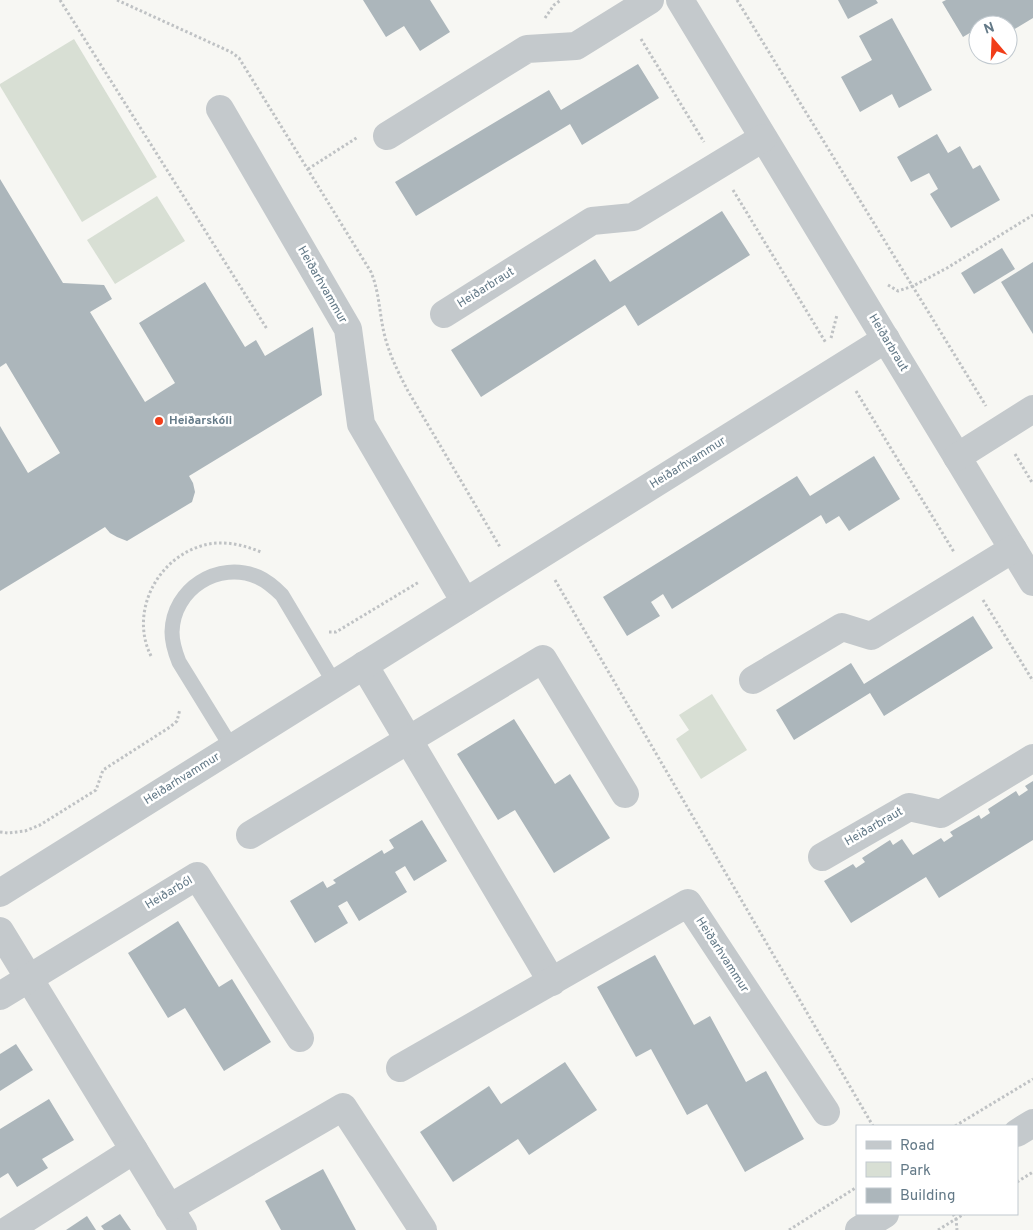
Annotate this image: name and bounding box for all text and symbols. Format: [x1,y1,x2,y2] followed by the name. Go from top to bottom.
[968,15,1018,65] north arrow
[982,19,997,39] text: N
[293,243,351,327] street label: Heiðarhvammur
[454,264,518,312] street label: Heiðarbraut
[865,311,911,375] street label: Heiðarbraut
[169,413,232,429] place label: Heiðarskóli
[153,415,165,427] marker: Heiðarskóli
[647,433,729,493] street label: Heiðarhvammur
[141,749,223,809] street label: Heiðarhvammur
[842,804,906,850] street label: Heiðarbraut
[142,873,196,913] street label: Heiðarból
[692,914,753,996] street label: Heiðarhvammur
[856,1125,1018,1215] legend
[900,1137,935,1156] text: Road
[900,1162,931,1181] text: Park
[900,1187,955,1206] text: Building

